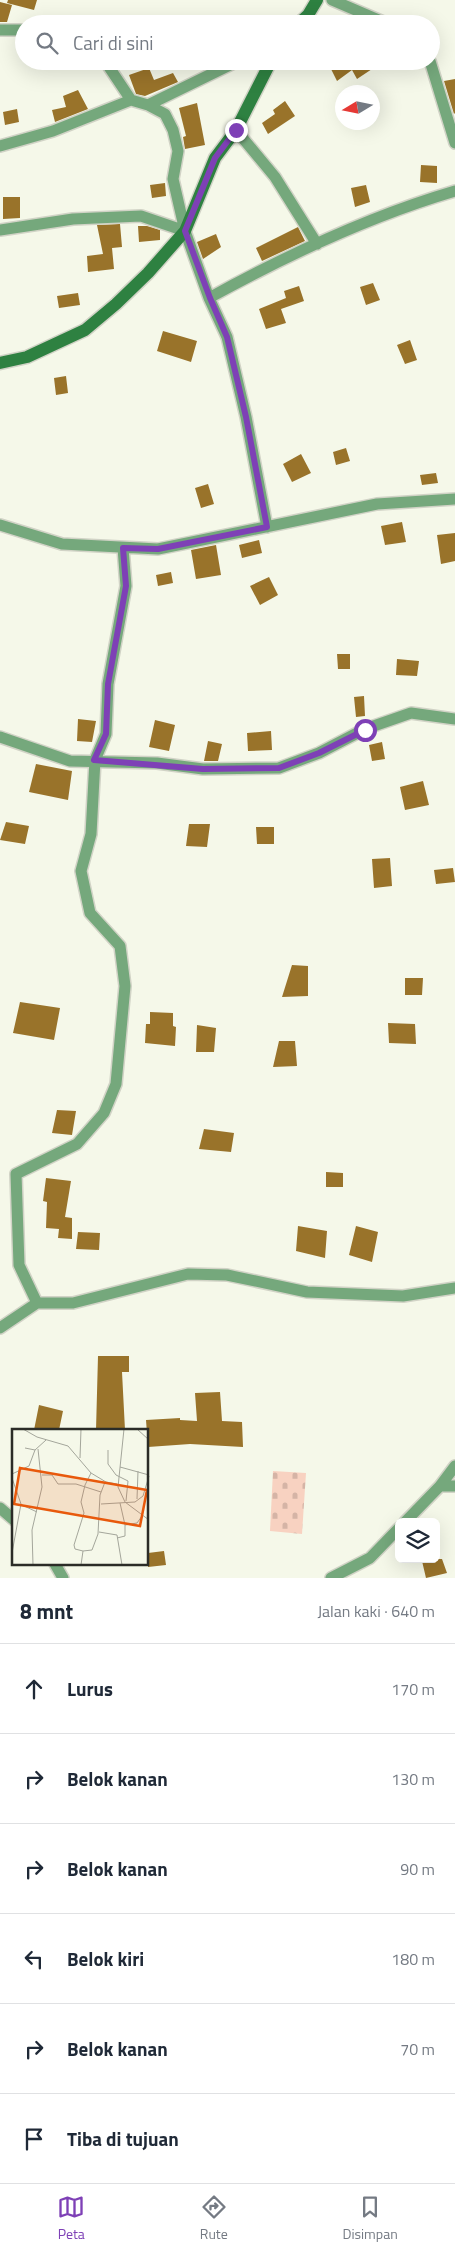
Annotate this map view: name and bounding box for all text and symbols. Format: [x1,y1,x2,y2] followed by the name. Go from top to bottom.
[15,15,440,70] search box
[73,28,154,57] text: Cari di sini
[33,29,61,57] icon: search
[335,85,380,130] north arrow
[225,119,248,142] route end
[354,719,377,742] route start
[12,1429,149,1566] inset map
[395,1518,440,1563] map controls
[395,1518,440,1563] button: layers
[20,1595,73,1627] text: 8 mnt
[317,1599,435,1623] text: Jalan kaki · 640 m
[67,1674,113,1703] text: Lurus
[20,1675,48,1703] icon: ahead
[391,1677,435,1701] text: 170 m
[67,1764,168,1793] text: Belok kanan
[20,1765,48,1793] icon: right
[391,1767,435,1791] text: 130 m
[67,1854,168,1883] text: Belok kanan
[20,1855,48,1883] icon: right
[400,1857,435,1881] text: 90 m
[67,1944,144,1973] text: Belok kiri
[20,1945,48,1973] icon: left
[391,1947,435,1971] text: 180 m
[67,2034,168,2063] text: Belok kanan
[20,2035,48,2063] icon: right
[400,2037,435,2061] text: 70 m
[67,2124,179,2153] text: Tiba di tujuan
[20,2125,48,2153] icon: arrive
[57,2193,85,2244] tab: Peta
[200,2193,228,2244] tab: Rute
[342,2193,398,2244] tab: Disimpan

